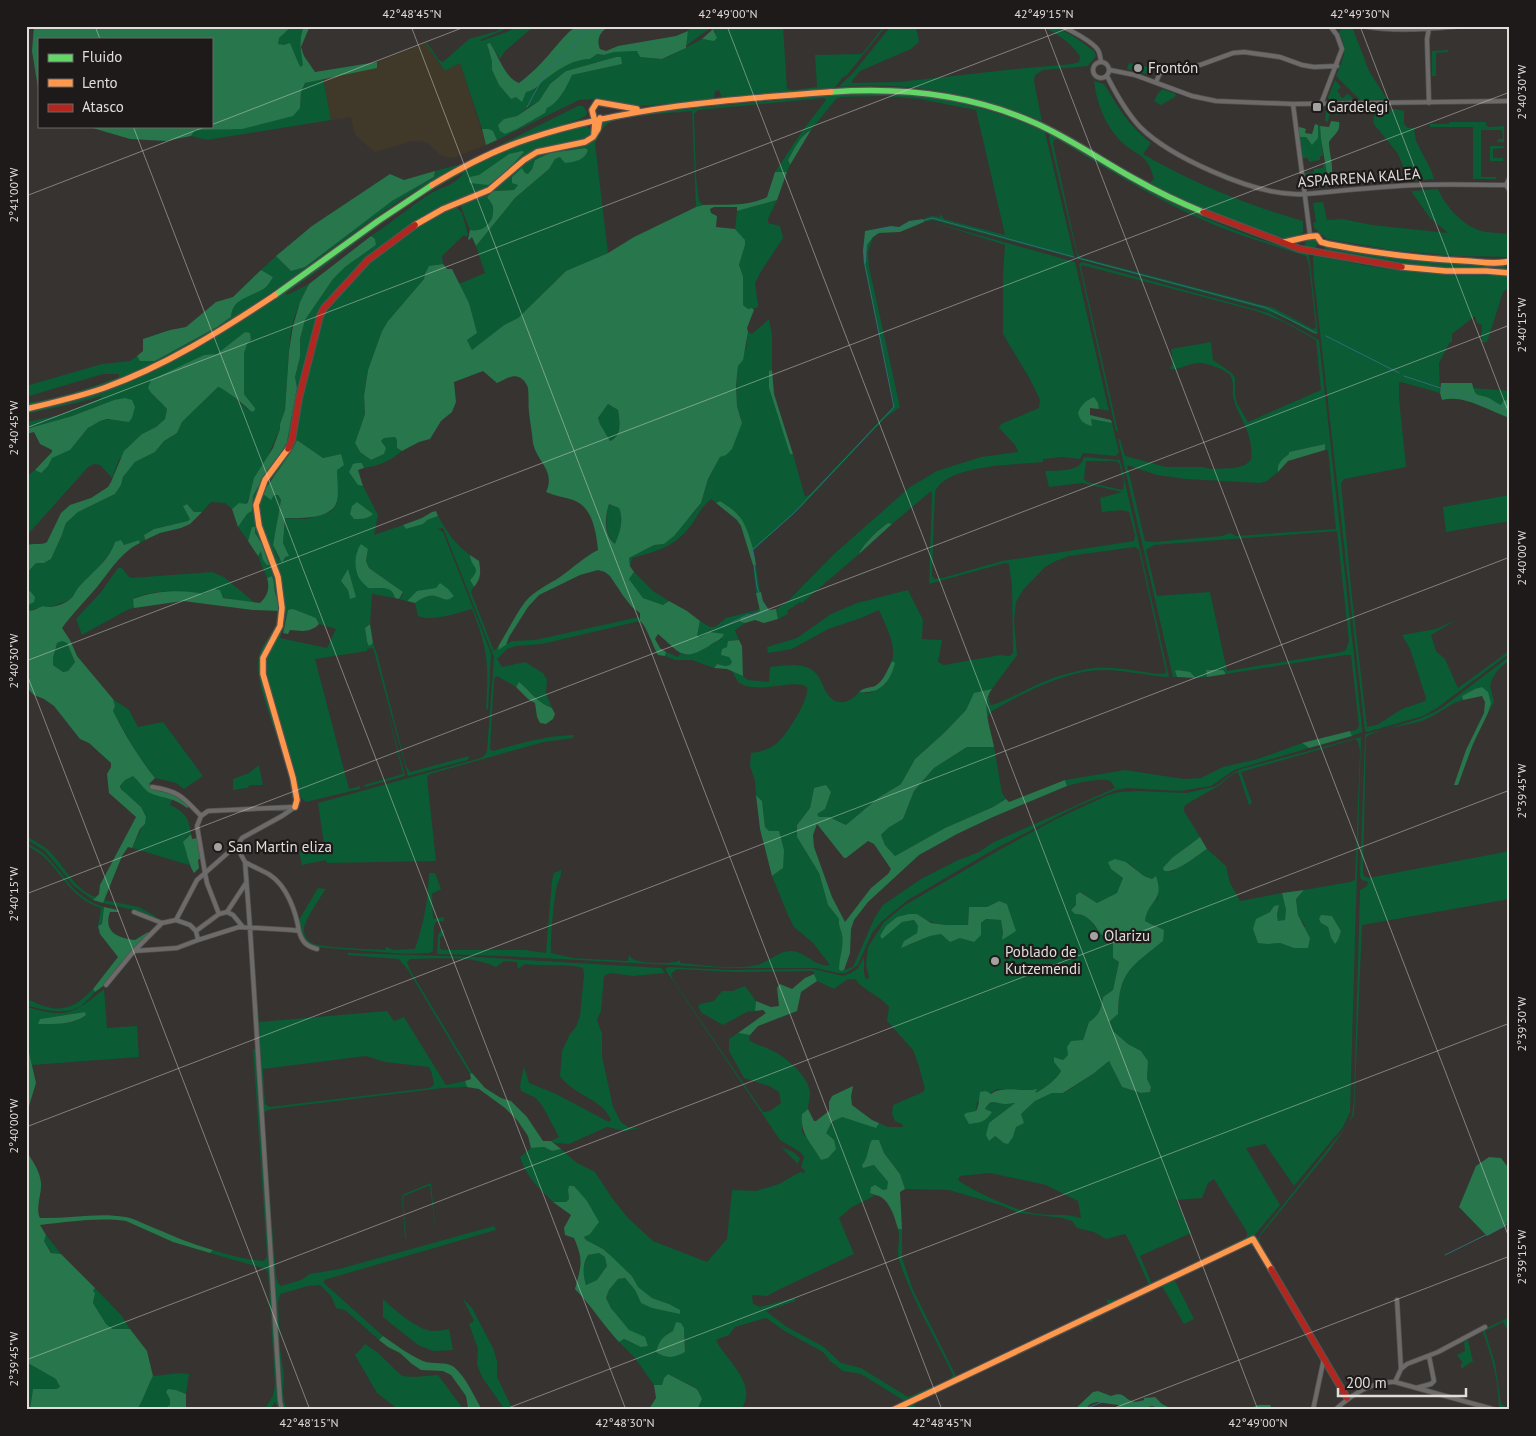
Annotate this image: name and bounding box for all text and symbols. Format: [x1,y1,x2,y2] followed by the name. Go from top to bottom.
[382,6,442,21] text: 42°48'45"N
[698,6,758,21] text: 42°49'00"N
[1014,6,1074,21] text: 42°49'15"N
[1330,6,1390,21] text: 42°49'30"N
[38,38,212,128] legend
[82,47,122,66] text: Fluido
[1148,58,1198,77] place label: Frontón
[1132,62,1144,74] marker: Frontón
[1514,65,1529,119] text: 2°40'30"W
[82,73,118,92] text: Lento
[82,97,124,116] text: Atasco
[1327,97,1388,116] place label: Gardelegi
[1311,101,1323,113] marker: Gardelegi
[1297,164,1421,191] street label: ASPARRENA KALEA
[6,168,21,222] text: 2°41'00"W
[1514,298,1529,352] text: 2°40'15"W
[6,401,21,455] text: 2°40'45"W
[1514,531,1529,585] text: 2°40'00"W
[6,634,21,688] text: 2°40'30"W
[1514,764,1529,818] text: 2°39'45"W
[228,837,332,856] place label: San Martin eliza
[212,841,224,853] marker: San Martin eliza
[6,867,21,921] text: 2°40'15"W
[1104,926,1150,945] place label: Olarizu
[1088,930,1100,942] marker: Olarizu
[1005,942,1081,978] place label: Poblado de Kutzemendi
[989,955,1001,967] marker: Poblado de Kutzemendi
[1514,997,1529,1051] text: 2°39'30"W
[6,1099,21,1153] text: 2°40'00"W
[1514,1230,1529,1284] text: 2°39'15"W
[6,1332,21,1386] text: 2°39'45"W
[1338,1366,1466,1398] scale bar
[1346,1373,1387,1392] text: 200 m
[279,1415,339,1430] text: 42°48'15"N
[595,1415,655,1430] text: 42°48'30"N
[912,1415,972,1430] text: 42°48'45"N
[1228,1415,1288,1430] text: 42°49'00"N

